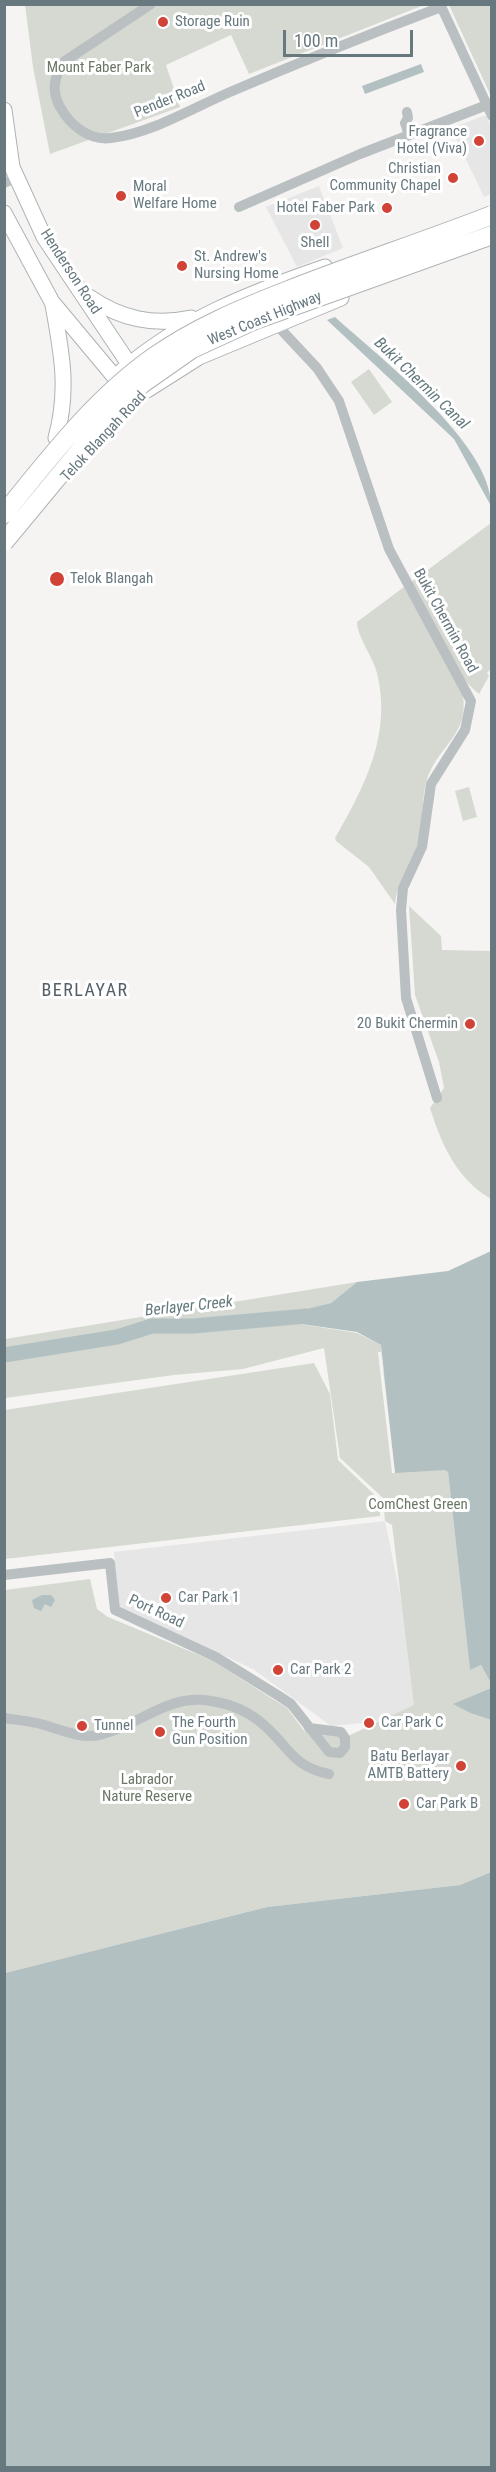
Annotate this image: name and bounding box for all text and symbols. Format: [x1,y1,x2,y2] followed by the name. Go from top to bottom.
[175,13,250,31] place label: Storage Ruin
[156,15,170,29] marker: Storage Ruin
[286,18,416,56] scale bar
[294,30,338,51] text: 100 m
[47,59,151,77] park label: Mount Faber Park
[132,78,208,122] street label: Pender Road
[397,123,467,158] place label: Fragrance Hotel (Viva)
[472,134,486,148] marker: Fragrance Hotel (Viva)
[329,160,441,195] place label: Christian Community Chapel
[446,171,460,185] marker: Christian Community Chapel
[133,178,217,213] place label: Moral Welfare Home
[114,189,128,203] marker: Moral Welfare Home
[276,199,375,217] place label: Hotel Faber Park
[380,201,394,215] marker: Hotel Faber Park
[308,218,322,232] marker: Shell
[36,226,104,318] street label: Henderson Road
[301,234,329,252] place label: Shell
[194,248,279,283] place label: St. Andrew's Nursing Home
[175,259,189,273] marker: St. Andrew's Nursing Home
[205,288,325,350] street label: West Coast Highway
[370,334,472,434] water label: Bukit Chermin Canal
[58,388,150,486] street label: Telok Blangah Road
[409,566,481,676] street label: Bukit Chermin Road
[48,570,66,588] marker: Telok Blangah
[70,570,153,588] place label: Telok Blangah
[41,980,129,1002] district label: BERLAYAR
[357,1015,458,1033] place label: 20 Bukit Chermin
[463,1017,477,1031] marker: 20 Bukit Chermin
[144,1293,234,1321] water label: Berlayer Creek
[368,1496,468,1514] park label: ComChest Green
[178,1589,239,1607] place label: Car Park 1
[126,1591,186,1633] street label: Port Road
[159,1591,173,1605] marker: Car Park 1
[290,1661,351,1679] place label: Car Park 2
[271,1663,285,1677] marker: Car Park 2
[172,1714,248,1749] place label: The Fourth Gun Position
[381,1714,443,1732] place label: Car Park C
[362,1716,376,1730] marker: Car Park C
[94,1717,133,1735] place label: Tunnel
[75,1719,89,1733] marker: Tunnel
[153,1725,167,1739] marker: The Fourth Gun Position
[368,1748,449,1783] place label: Batu Berlayar AMTB Battery
[454,1759,468,1773] marker: Batu Berlayar AMTB Battery
[102,1771,192,1806] park label: Labrador Nature Reserve
[416,1795,478,1813] place label: Car Park B
[397,1797,411,1811] marker: Car Park B

